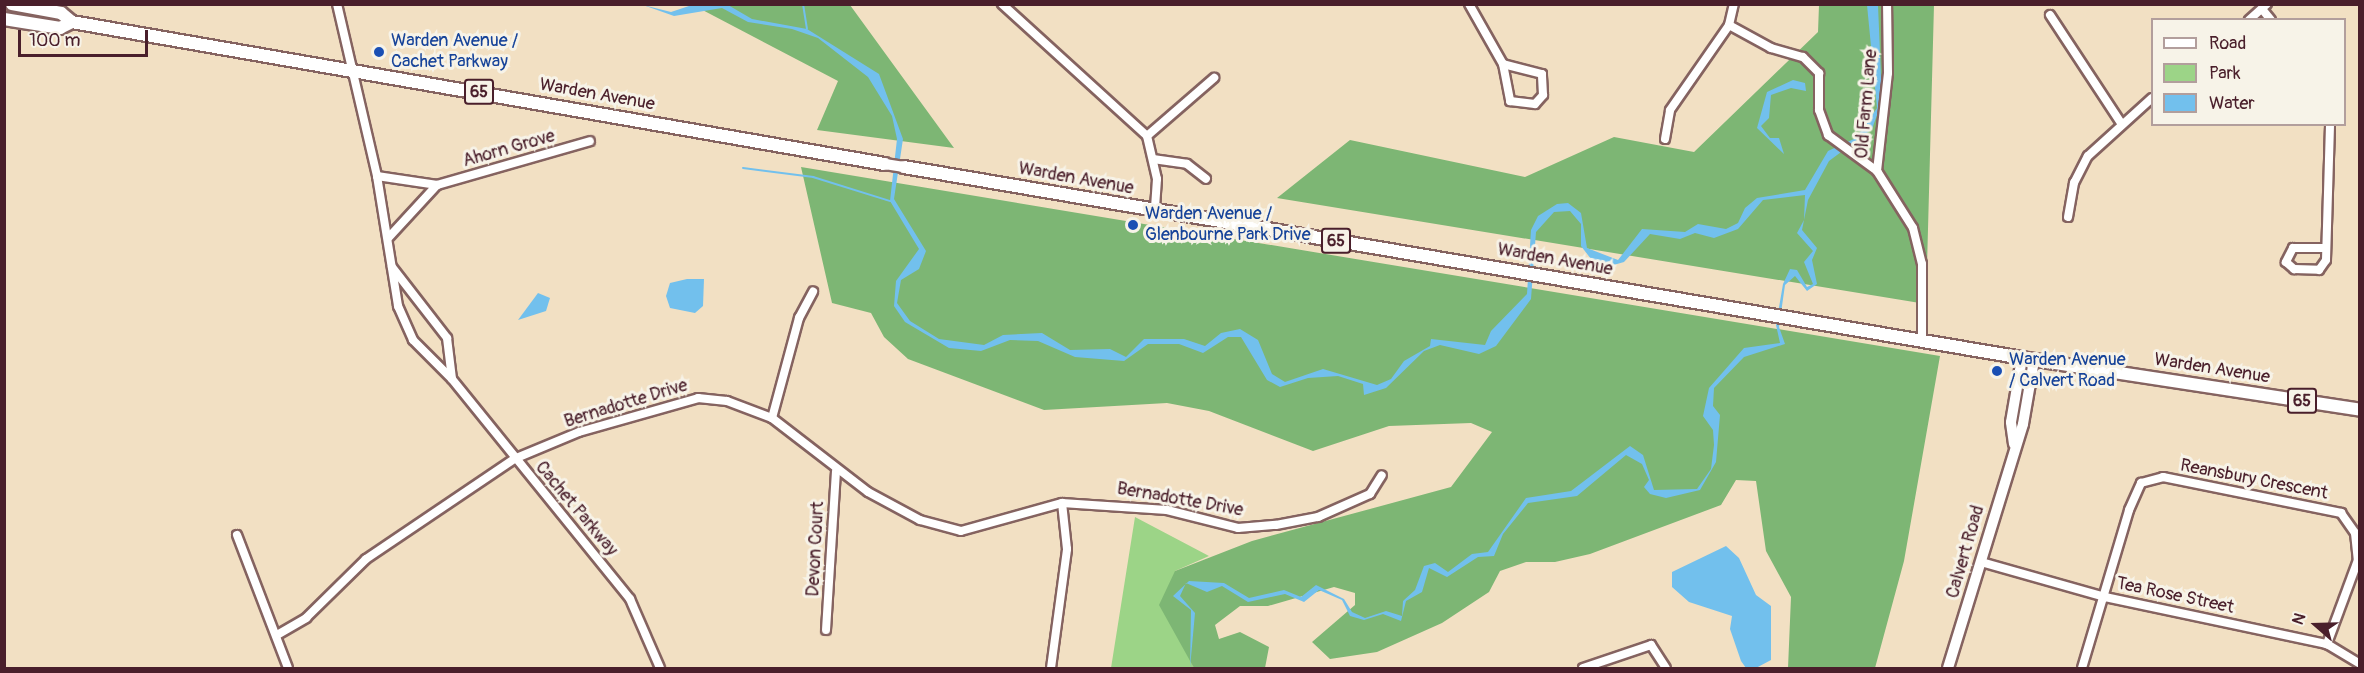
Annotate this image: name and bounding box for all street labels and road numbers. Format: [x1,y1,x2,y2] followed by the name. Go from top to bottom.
[1851,48,1883,160] street label: Old Farm Lane
[538,74,656,116] street label: Warden Avenue
[464,79,494,105] road number: 65
[460,126,558,172] street label: Ahorn Grove
[1017,158,1135,200] street label: Warden Avenue
[1321,228,1351,254] road number: 65
[1496,239,1614,281] street label: Warden Avenue
[2153,349,2271,389] street label: Warden Avenue
[562,375,690,433] street label: Bernadotte Drive
[2287,388,2317,414] road number: 65
[2178,455,2330,505] street label: Reansbury Crescent
[530,457,622,561] street label: Cachet Parkway
[1115,478,1245,522] street label: Bernadotte Drive
[803,501,829,597] street label: Devon Court
[1942,503,1990,601] street label: Calvert Road
[2114,573,2236,619] street label: Tea Rose Street

